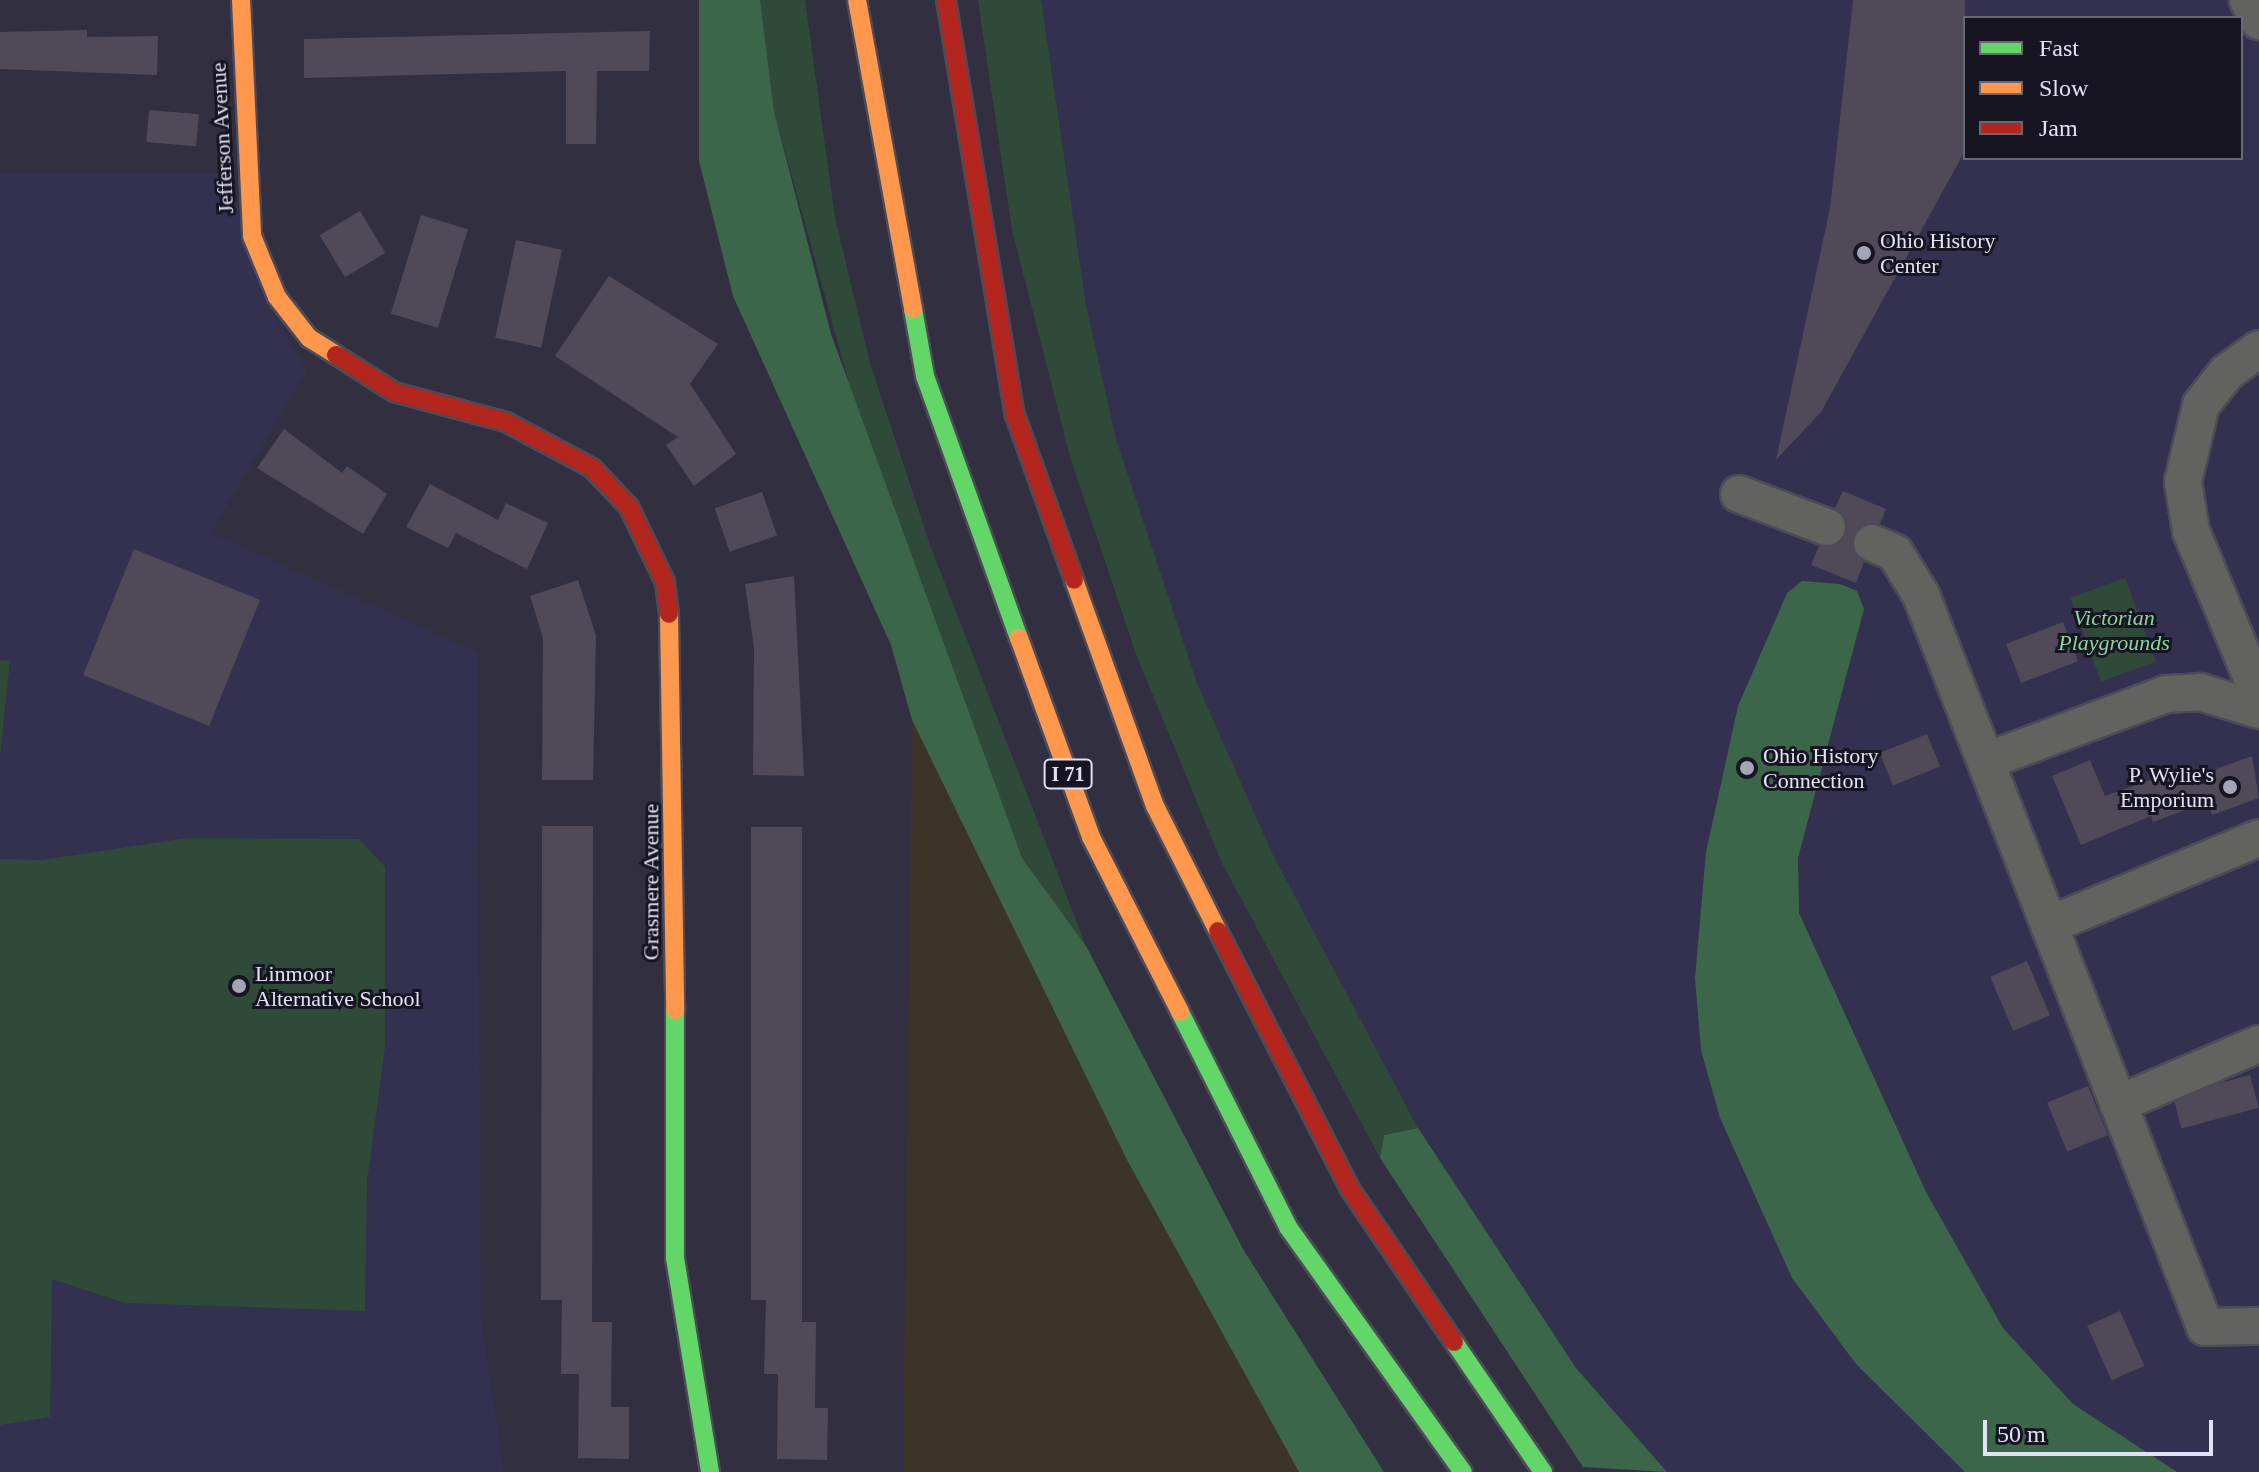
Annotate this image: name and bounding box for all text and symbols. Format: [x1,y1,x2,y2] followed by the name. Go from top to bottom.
[1963,16,2243,160] legend
[2039,35,2079,61] text: Fast
[205,61,239,215] street label: Jefferson Avenue
[2039,75,2088,101] text: Slow
[2039,115,2078,141] text: Jam
[1880,227,1996,278] place label: Ohio History Center
[1855,244,1873,262] marker: Ohio History Center
[2058,604,2170,656] park label: Victorian Playgrounds
[1763,742,1878,794] place label: Ohio History Connection
[1042,758,1094,790] road number: I 71
[1738,759,1756,777] marker: Ohio History Connection
[2120,761,2214,812] place label: P. Wylie's Emporium
[2221,778,2239,796] marker: P. Wylie's Emporium
[638,803,664,961] street label: Grasmere Avenue
[255,960,421,1012] place label: Linmoor Alternative School
[230,977,248,995] marker: Linmoor Alternative School
[1987,1404,2217,1454] scale bar
[1997,1421,2046,1447] text: 50 m

